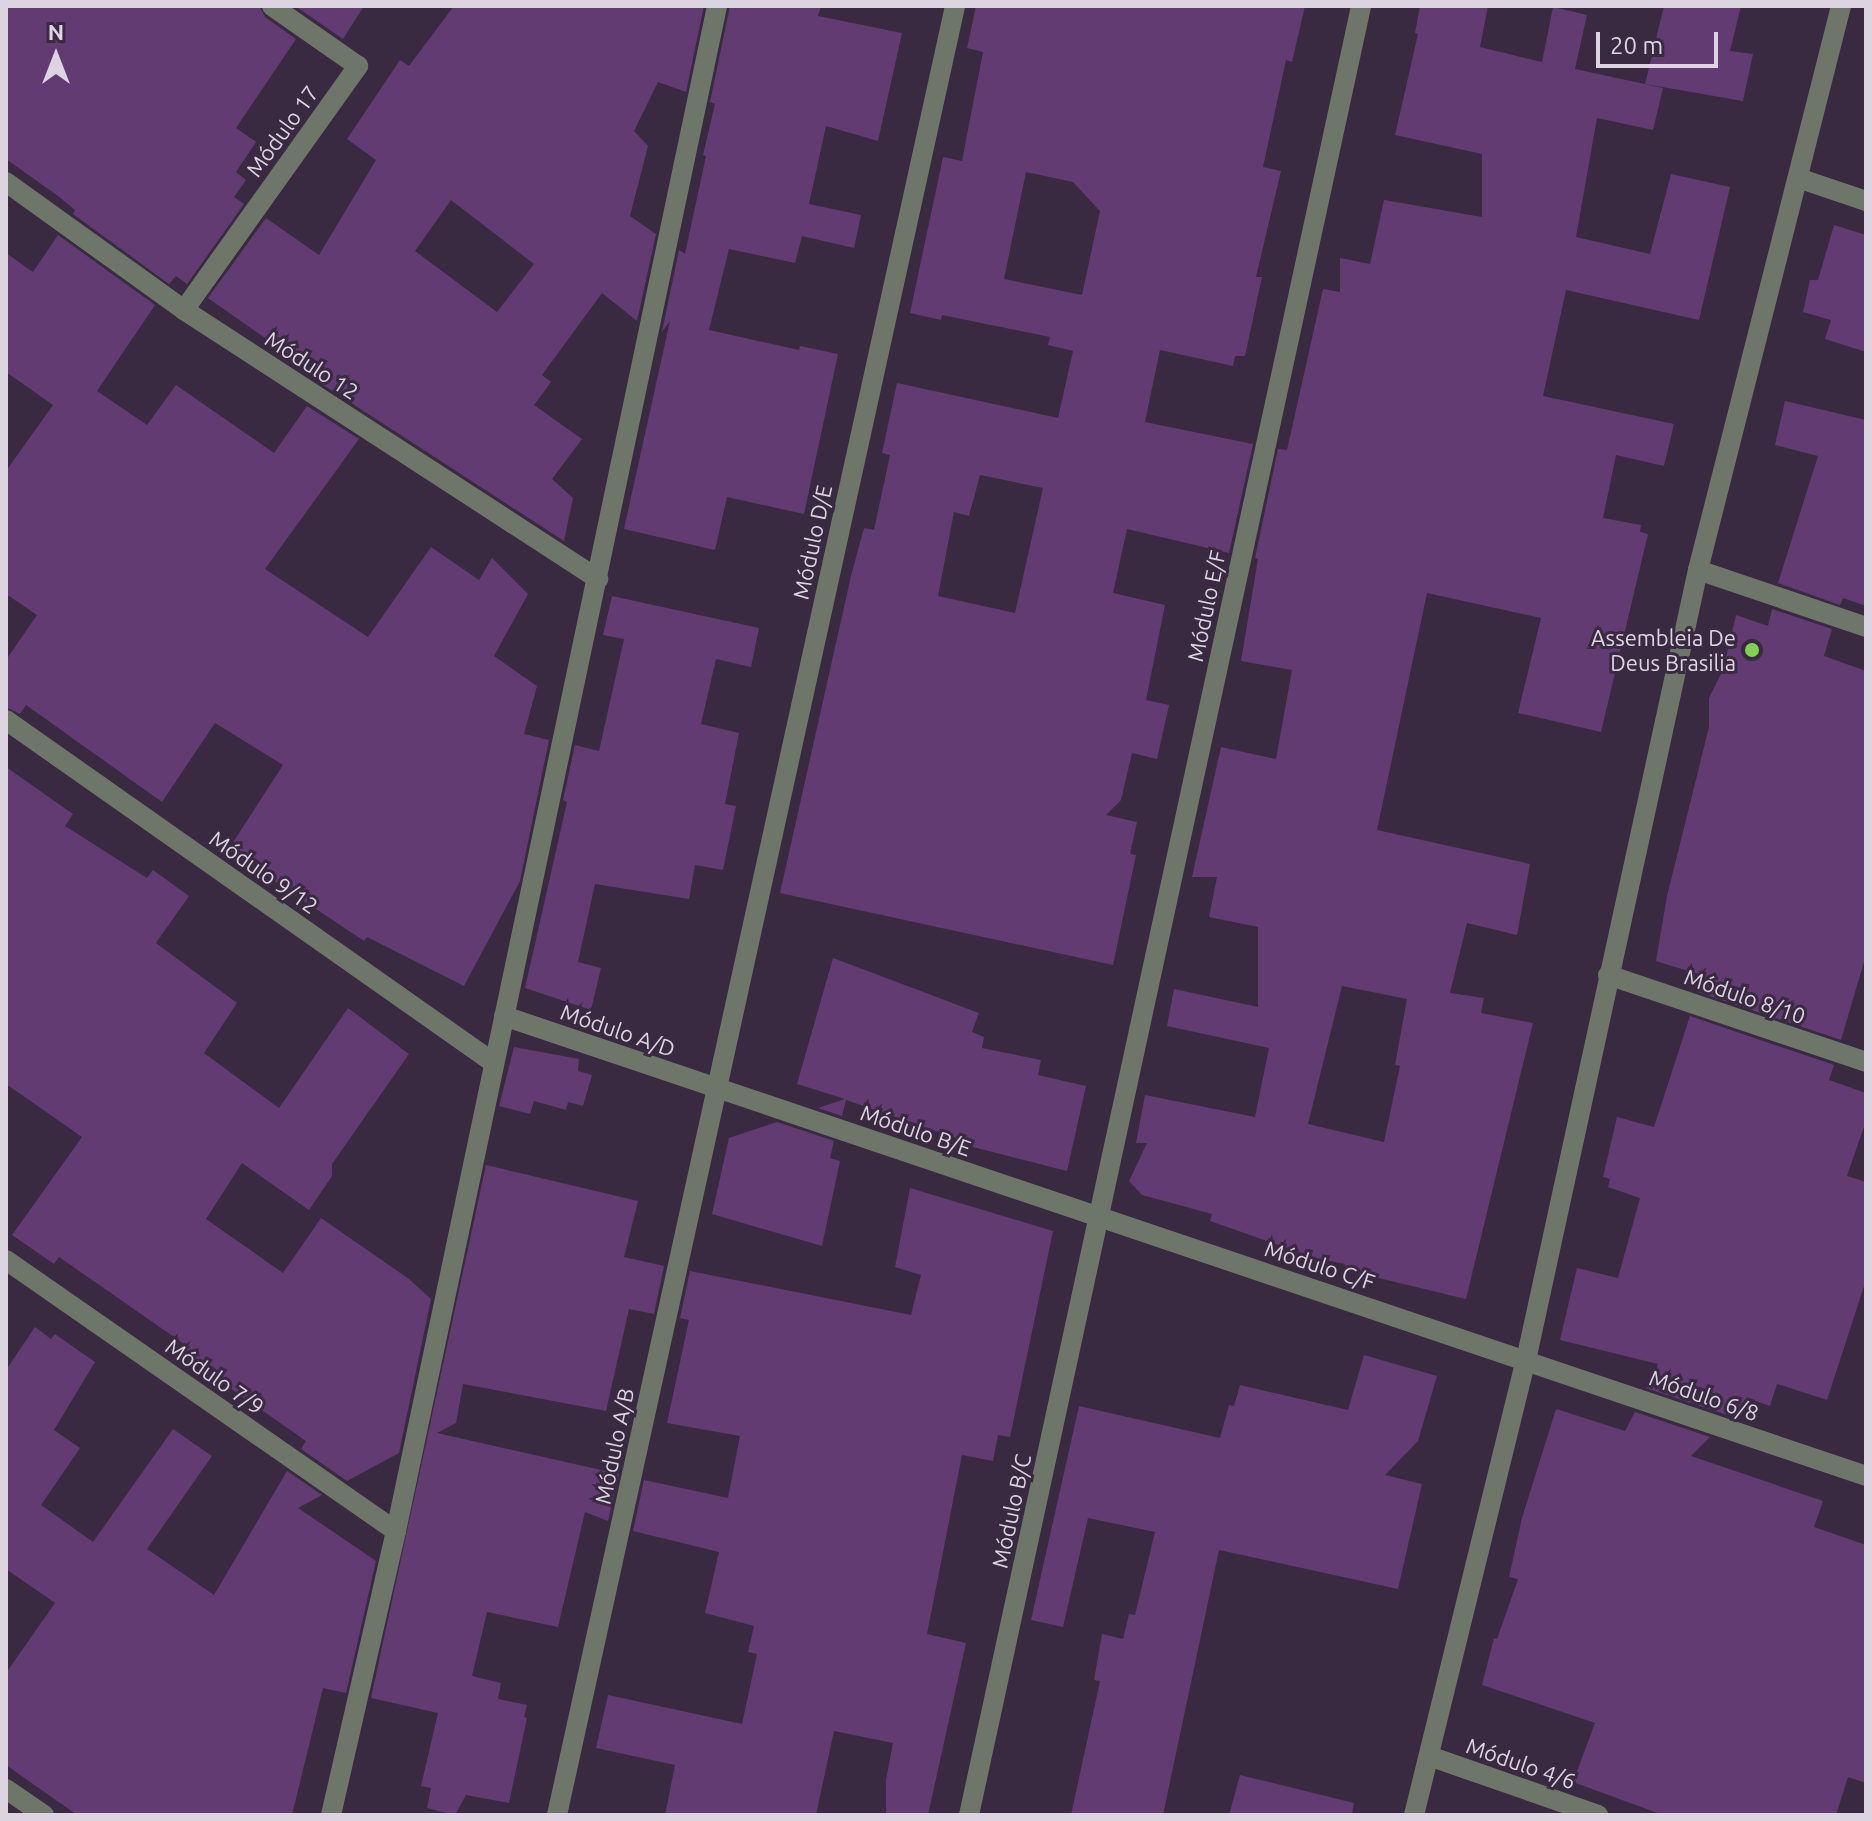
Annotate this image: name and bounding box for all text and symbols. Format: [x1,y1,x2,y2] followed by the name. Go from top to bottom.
[16,16,96,96] north arrow
[1600,16,1722,66] scale bar
[48,19,64,44] text: N
[1610,32,1663,59] text: 20 m
[240,80,324,182] street label: Módulo 17
[260,325,364,405] street label: Módulo 12
[787,482,837,602] street label: Módulo D/E
[1181,548,1231,664] street label: Módulo E/F
[1591,624,1736,676] place label: Assembleia De Deus Brasilia
[1743,641,1761,659] marker: Assembleia De Deus Brasilia
[205,825,323,919] street label: Módulo 9/12
[1681,963,1809,1029] street label: Módulo 8/10
[557,998,679,1062] street label: Módulo A/D
[857,1099,975,1161] street label: Módulo B/E
[1262,1235,1378,1295] street label: Módulo C/F
[161,1332,269,1420] street label: Módulo 7/9
[1646,1364,1762,1426] street label: Módulo 6/8
[589,1386,639,1506] street label: Módulo A/B
[986,1452,1036,1570] street label: Módulo B/C
[1463,1732,1579,1794] street label: Módulo 4/6

